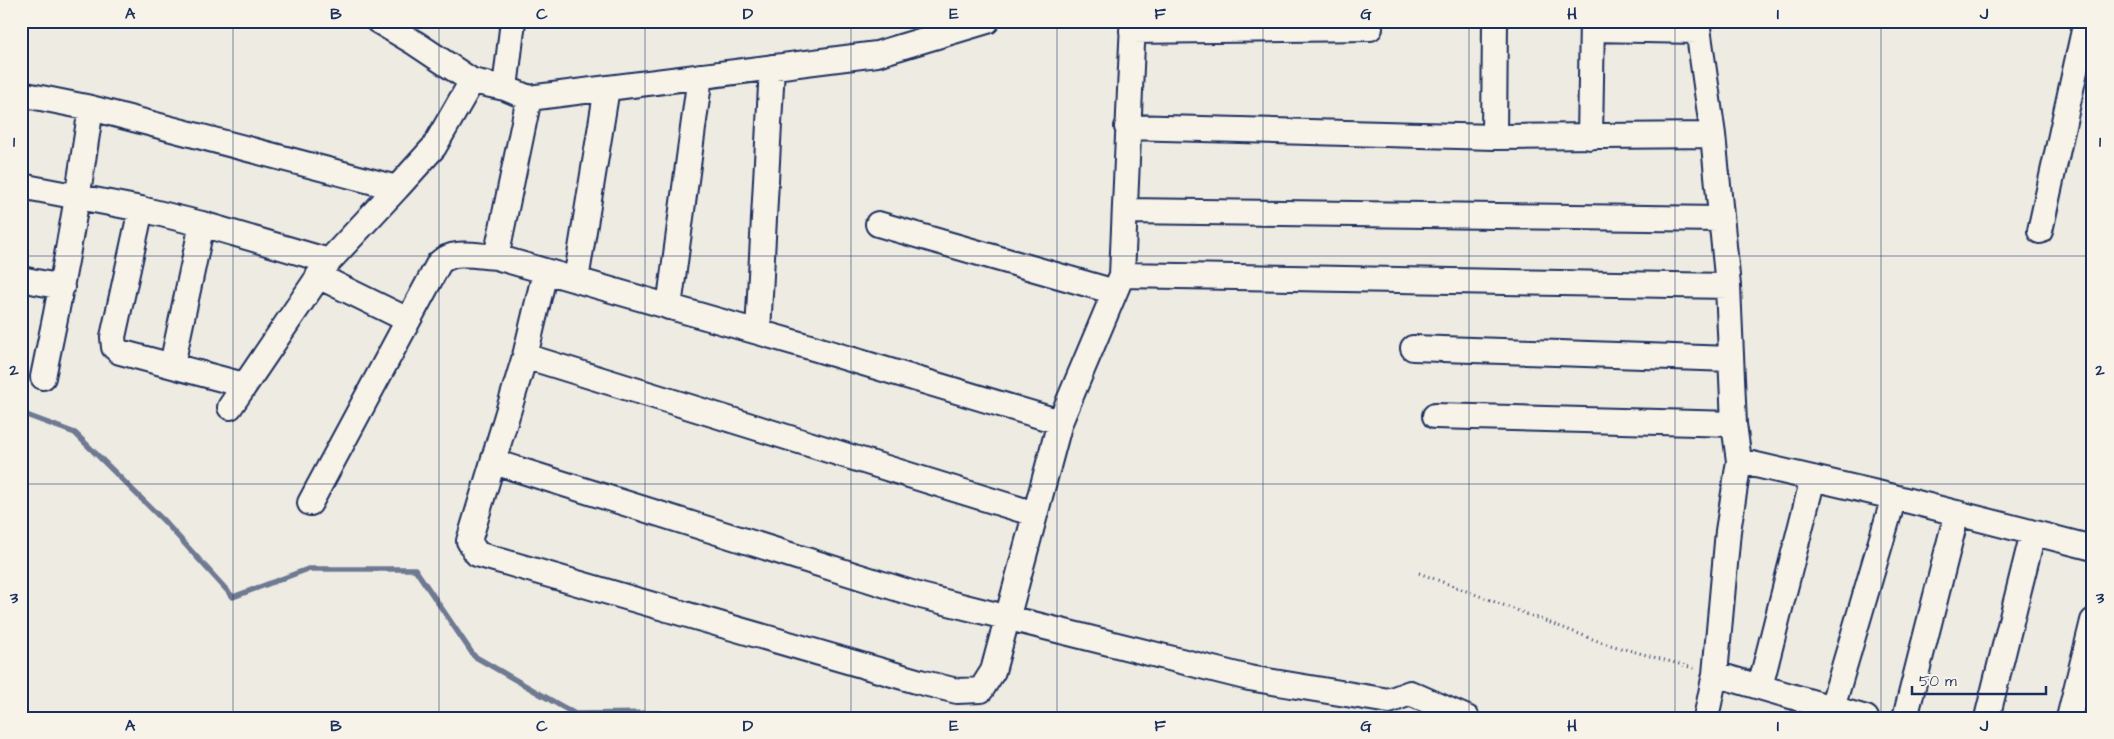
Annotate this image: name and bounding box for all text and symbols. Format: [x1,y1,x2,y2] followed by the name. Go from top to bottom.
[125,3,136,25] text: A
[330,3,342,25] text: B
[536,3,548,25] text: C
[743,3,754,25] text: D
[949,3,959,25] text: E
[1154,3,1166,25] text: F
[1360,3,1372,25] text: G
[1567,3,1577,25] text: H
[1777,3,1779,25] text: I
[1979,3,1989,25] text: J
[13,131,16,153] text: 1
[2099,131,2102,153] text: 1
[8,359,19,381] text: 2
[2094,359,2105,381] text: 2
[9,587,19,609] text: 3
[2095,587,2105,609] text: 3
[1912,664,2045,696] scale bar
[1919,671,1957,692] text: 50 m
[125,715,136,737] text: A
[330,715,342,737] text: B
[536,715,548,737] text: C
[743,715,754,737] text: D
[949,715,959,737] text: E
[1154,715,1166,737] text: F
[1360,715,1372,737] text: G
[1567,715,1577,737] text: H
[1777,715,1779,737] text: I
[1979,715,1989,737] text: J

